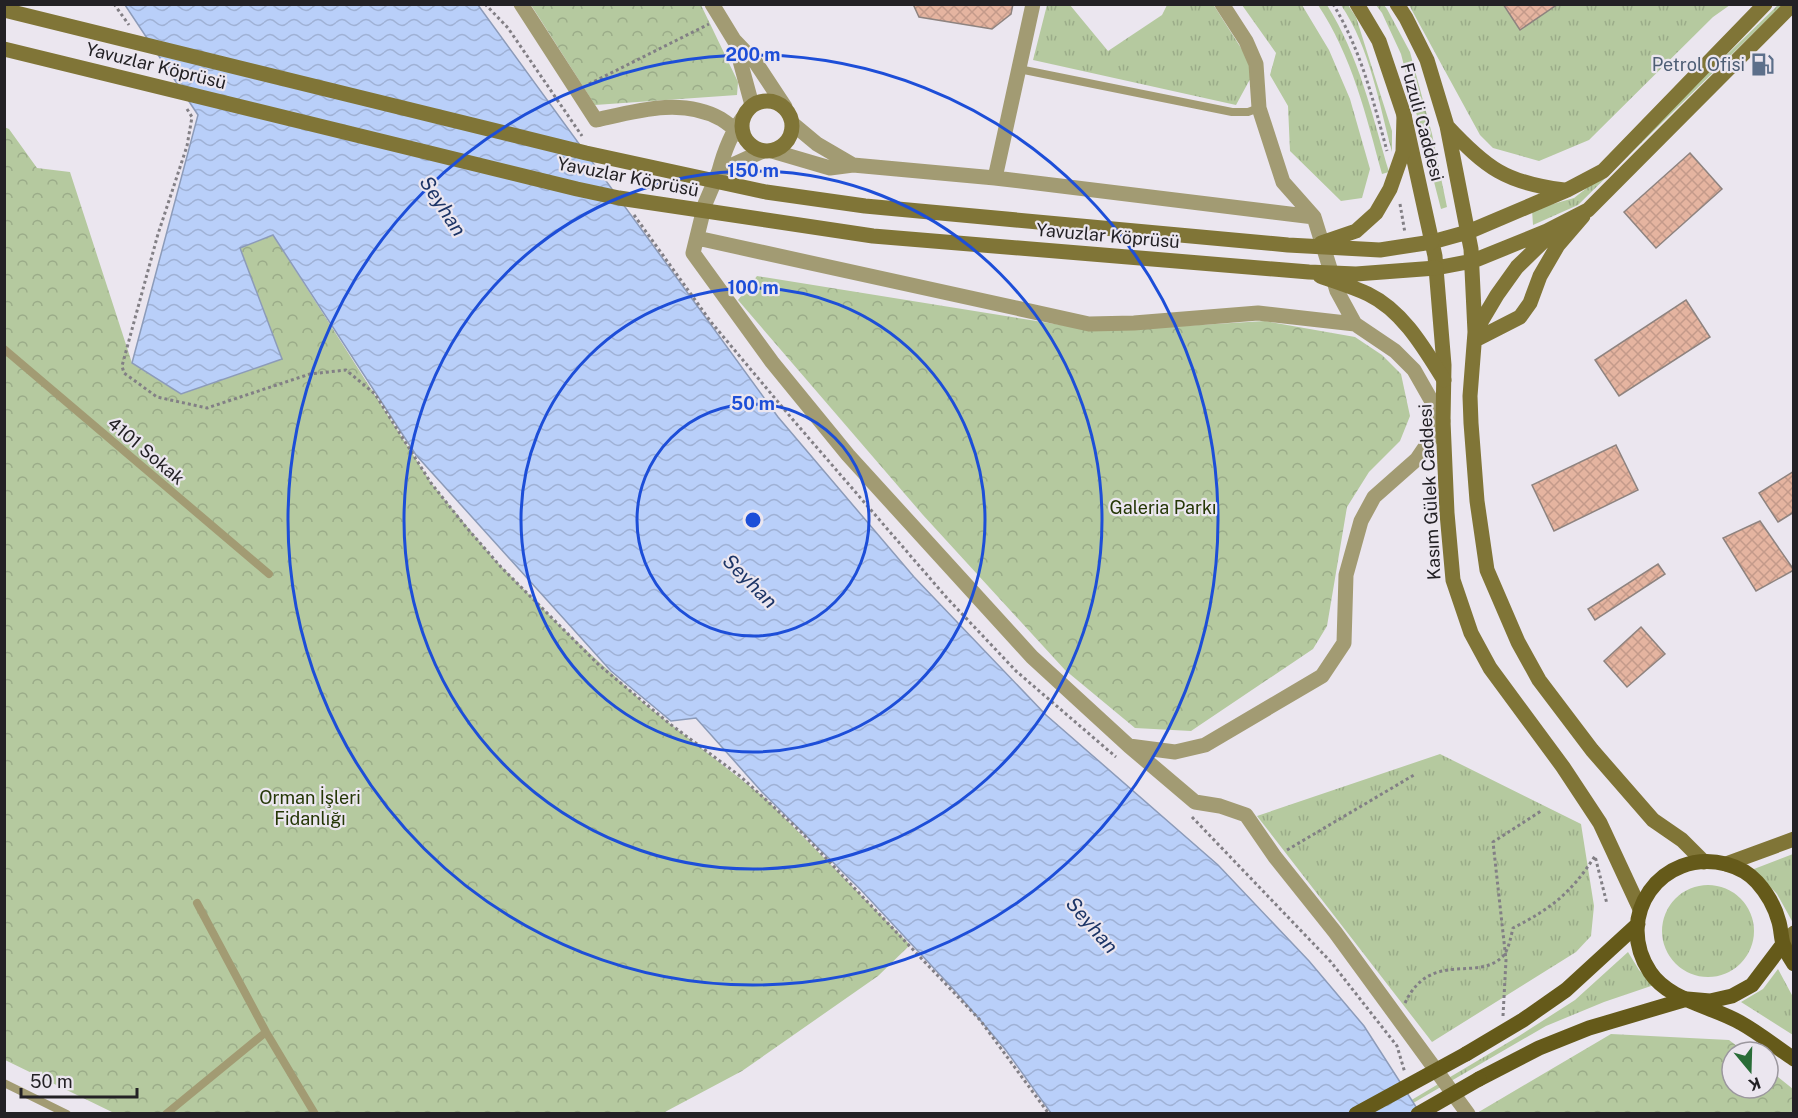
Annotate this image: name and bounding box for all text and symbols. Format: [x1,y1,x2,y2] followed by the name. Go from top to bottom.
[84,38,229,93] street label: Yavuzlar Köprüsü
[726,44,780,65] text: 200 m
[1750,52,1776,78] fuel station icon: Petrol Ofisi
[1652,54,1745,75] place label: Petrol Ofisi
[1397,60,1448,183] street label: Fuzuli Caddesi
[555,152,701,201] street label: Yavuzlar Köprüsü
[727,160,779,181] text: 150 m
[415,171,471,241] water label: Seyhan
[1035,219,1181,252] street label: Yavuzlar Köprüsü
[727,277,779,298] text: 100 m
[731,393,775,414] text: 50 m
[1414,403,1445,581] street label: Kasım Gülek Caddesi
[104,413,189,489] street label: 4101 Sokak
[1110,497,1216,518] park label: Galeria Parkı
[743,510,763,530] centre of rings
[718,549,782,613] water label: Seyhan
[259,786,361,829] park label: Orman İşleri Fidanlığı
[1061,892,1123,958] water label: Seyhan
[1720,1040,1780,1100] north arrow
[21,1061,136,1099] scale bar
[30,1071,73,1092] text: 50 m
[1746,1073,1763,1095] text: K

